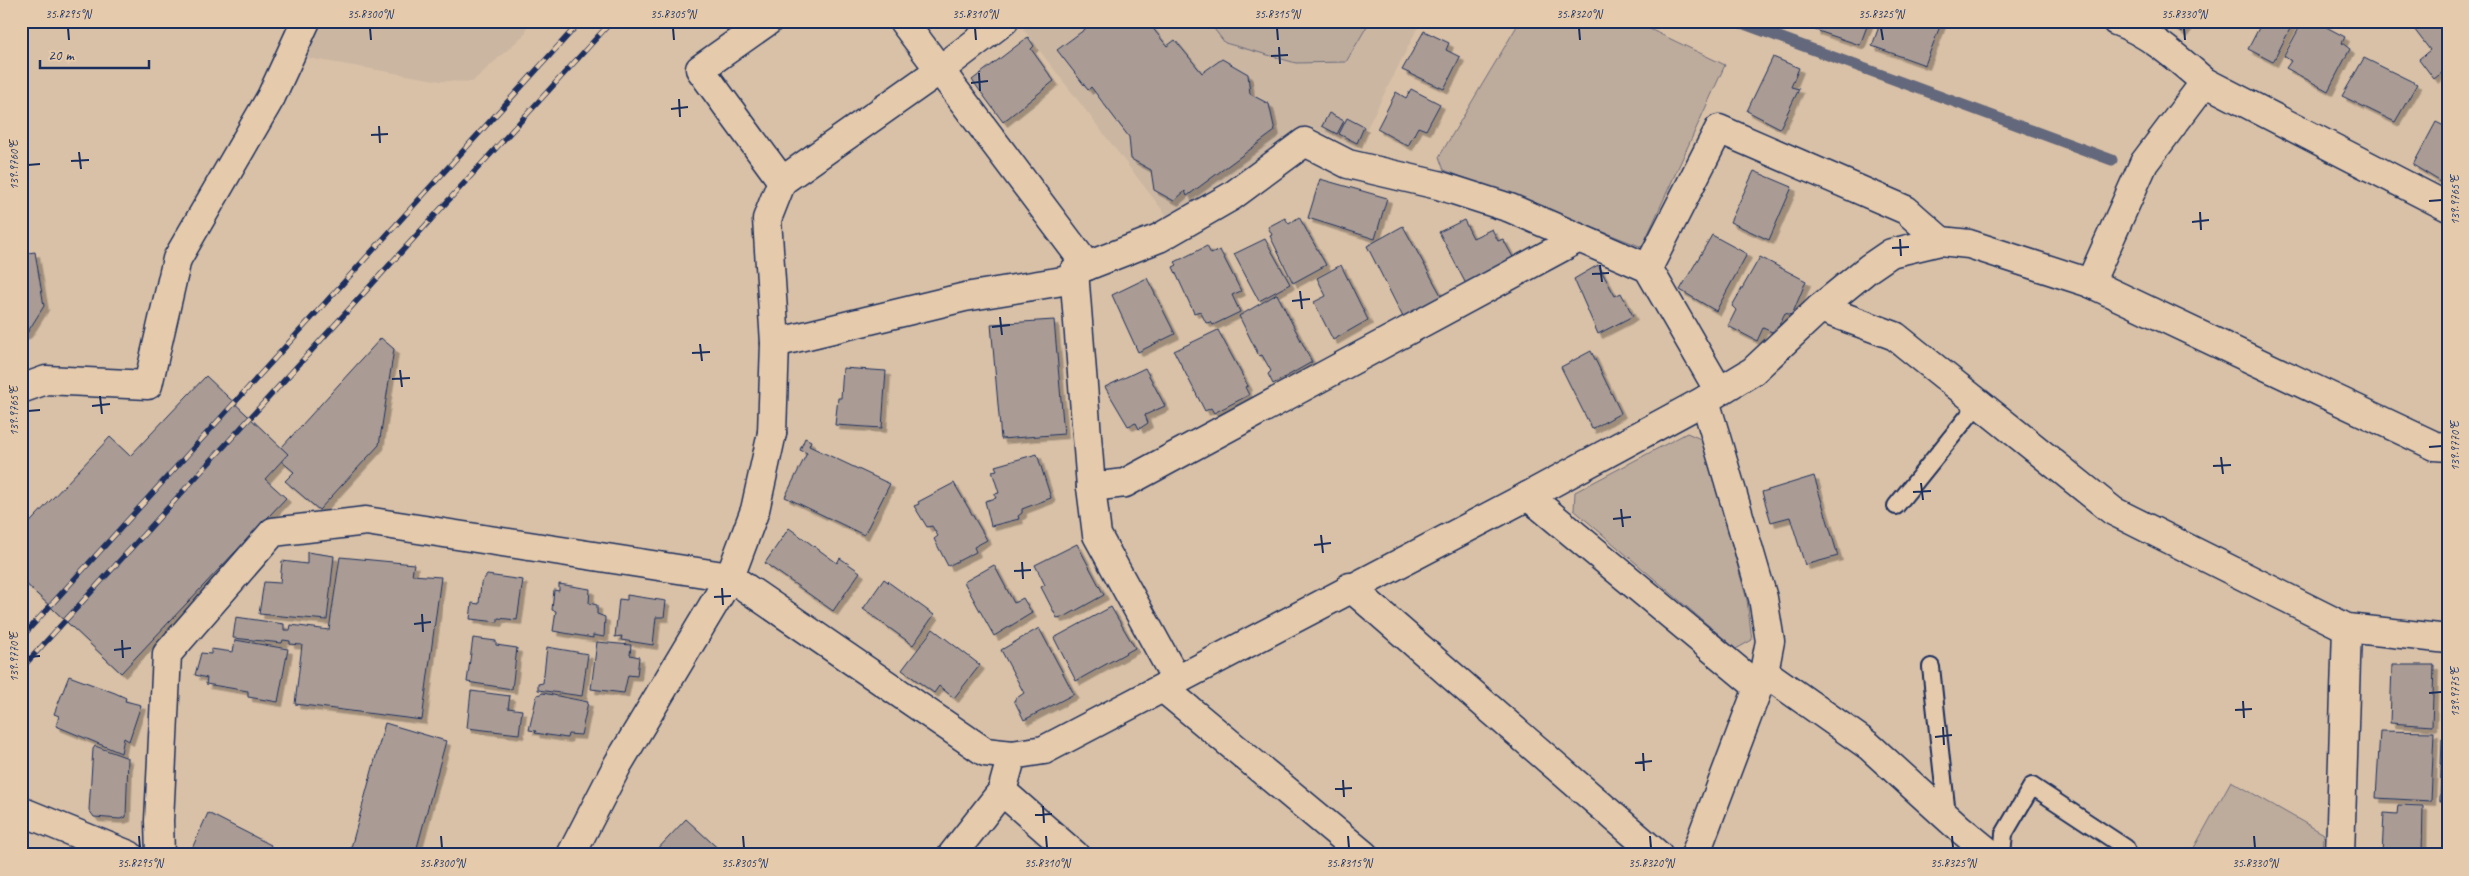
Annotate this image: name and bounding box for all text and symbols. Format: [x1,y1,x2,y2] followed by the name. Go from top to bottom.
[45,6,92,22] text: 35.8295°N
[347,6,394,22] text: 35.8300°N
[650,6,697,22] text: 35.8305°N
[952,6,999,22] text: 35.8310°N
[1254,6,1301,22] text: 35.8315°N
[1556,6,1603,22] text: 35.8320°N
[1858,6,1905,22] text: 35.8325°N
[2161,6,2208,22] text: 35.8330°N
[40,38,149,70] scale bar
[48,46,75,65] text: 20 m
[6,138,22,190] text: 139.9760°E
[2447,173,2463,225] text: 139.9765°E
[6,384,22,436] text: 139.9765°E
[2447,419,2463,471] text: 139.9770°E
[6,630,22,682] text: 139.9770°E
[2447,665,2463,717] text: 139.9775°E
[117,855,164,871] text: 35.8295°N
[419,855,466,871] text: 35.8300°N
[721,855,768,871] text: 35.8305°N
[1024,855,1071,871] text: 35.8310°N
[1326,855,1373,871] text: 35.8315°N
[1628,855,1675,871] text: 35.8320°N
[1930,855,1977,871] text: 35.8325°N
[2232,855,2279,871] text: 35.8330°N

